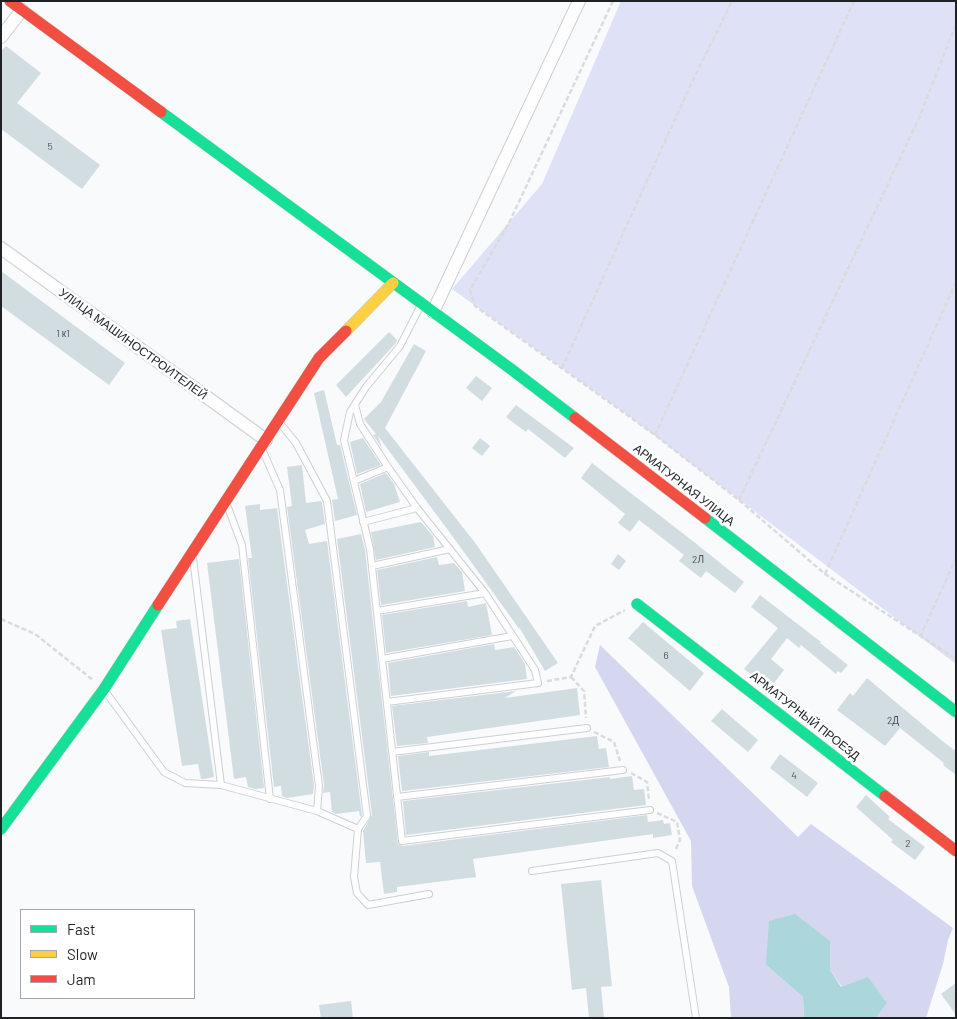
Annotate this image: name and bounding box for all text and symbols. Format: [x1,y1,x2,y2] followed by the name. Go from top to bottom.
[47,141,53,153] house number: 5
[56,285,210,403] street label: УЛИЦА МАШИНОСТРОИТЕЛЕЙ
[56,328,70,340] house number: 1 к1
[631,441,737,529] street label: АРМАТУРНАЯ УЛИЦА
[692,554,704,566] house number: 2Л
[663,650,669,662] house number: 6
[747,669,863,763] street label: АРМАТУРНЫЙ ПРОЕЗД
[887,715,899,727] house number: 2Д
[791,770,797,782] house number: 4
[905,838,911,850] house number: 2
[20,909,195,999] legend
[67,920,95,938] text: Fast
[67,945,98,963] text: Slow
[67,970,96,988] text: Jam

